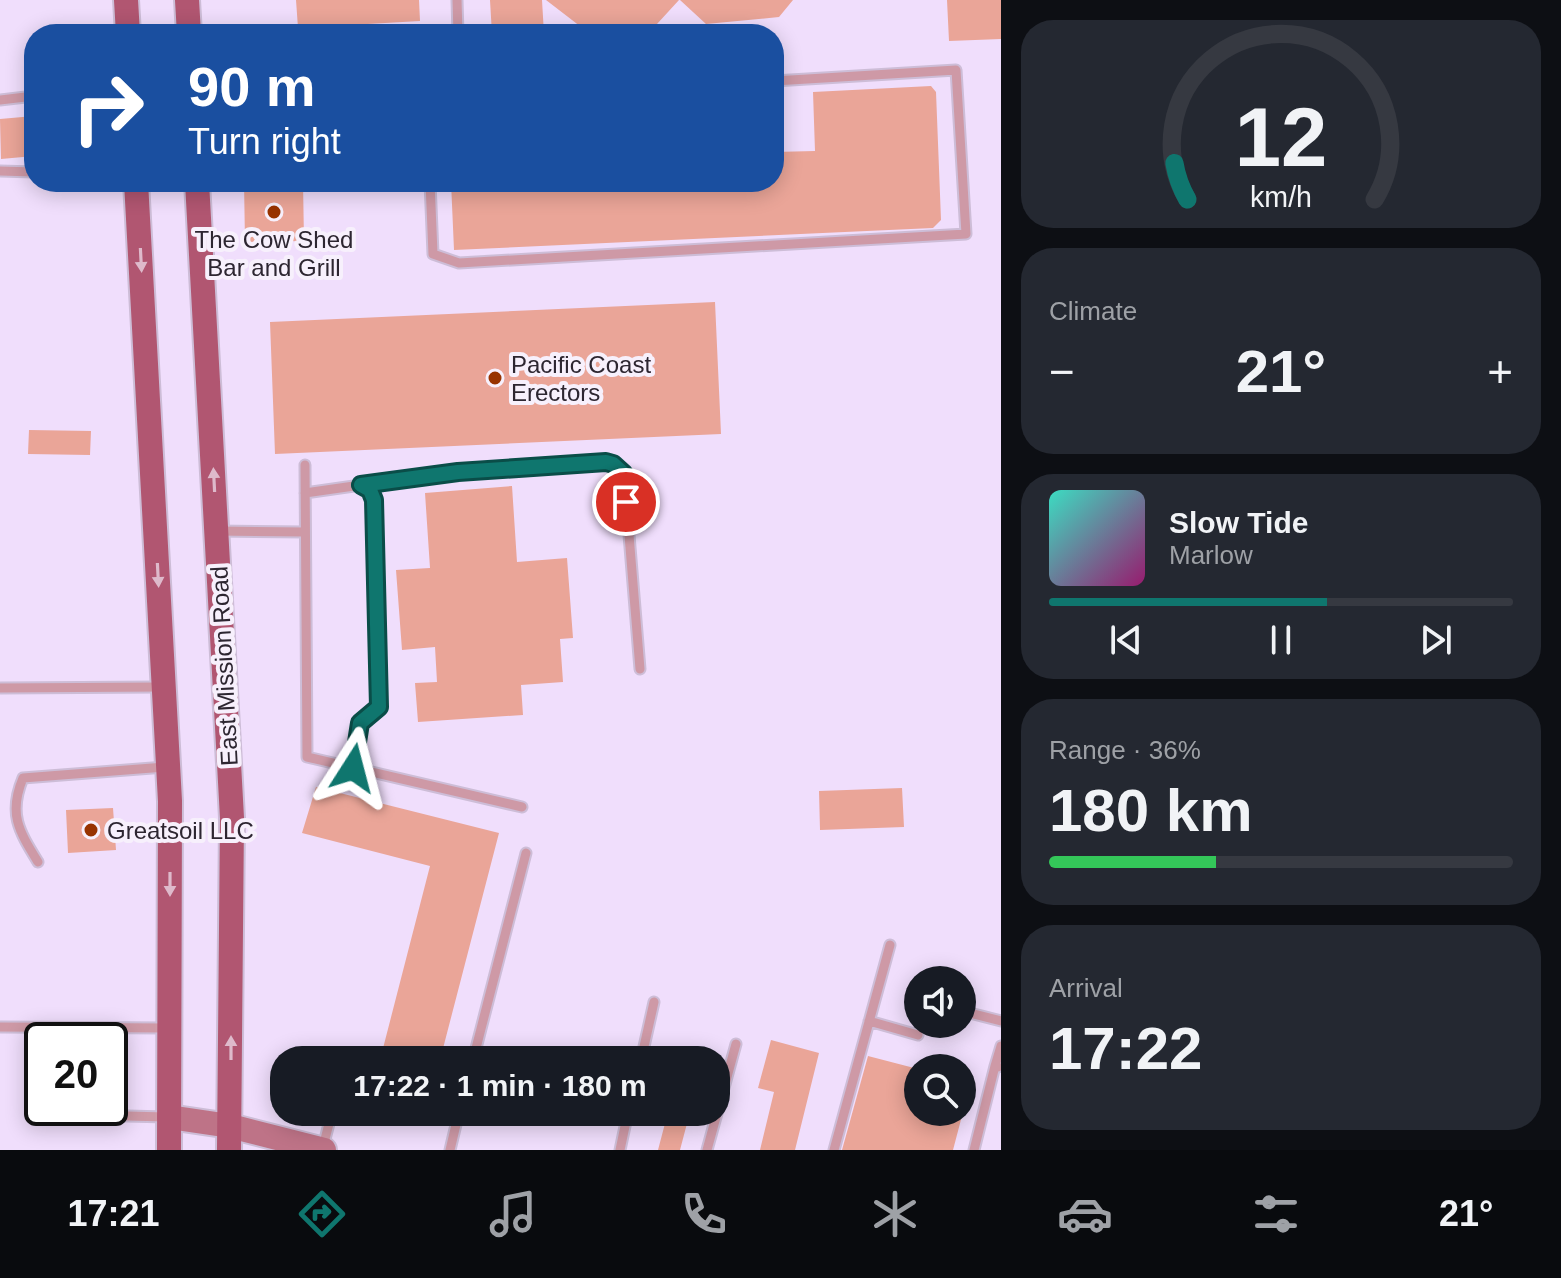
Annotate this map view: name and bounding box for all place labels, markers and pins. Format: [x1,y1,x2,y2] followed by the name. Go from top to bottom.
[265,203,283,221] marker: The Cow Shed Bar and Grill
[195,226,353,281] place label: The Cow Shed Bar and Grill
[511,351,651,406] place label: Pacific Coast Erectors
[486,369,504,387] marker: Pacific Coast Erectors
[592,468,660,536] pin
[107,817,254,844] place label: Greatsoil LLC
[82,821,100,839] marker: Greatsoil LLC

